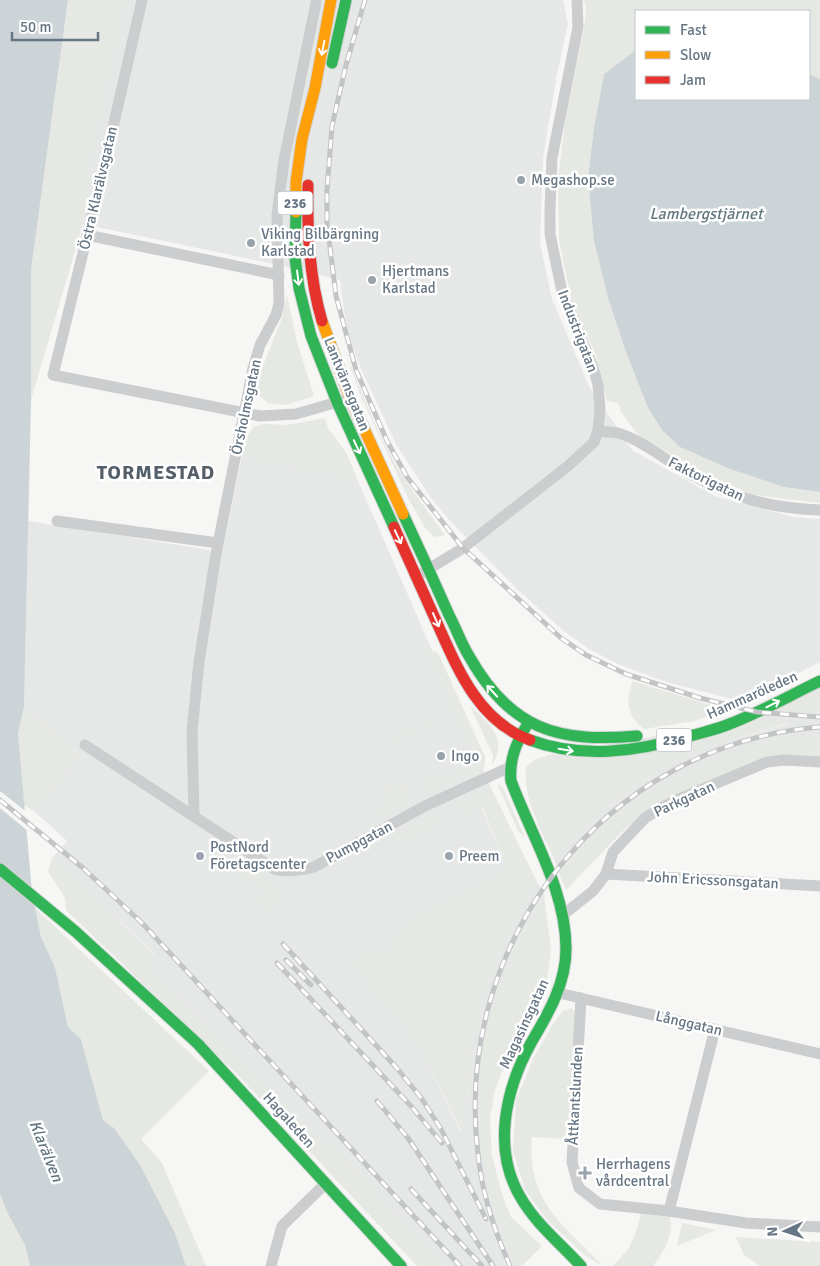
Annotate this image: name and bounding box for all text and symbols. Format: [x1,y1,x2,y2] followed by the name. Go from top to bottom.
[12,10,99,42] scale bar
[635,10,810,100] legend
[20,18,51,36] text: 50 m
[680,21,707,39] text: Fast
[317,40,327,56] one-way arrow
[680,46,711,64] text: Slow
[680,71,706,89] text: Jam
[75,125,121,251] street label: Östra Klarälvsgatan
[531,171,615,189] place label: Megashop.se
[515,174,527,186] marker: Megashop.se
[278,192,312,214] road number: 236
[649,204,765,224] water label: Lambergstjärnet
[261,225,379,260] place label: Viking Bilbärgning Karlstad
[245,237,257,249] marker: Viking Bilbärgning Karlstad
[382,262,450,297] place label: Hjertmans Karlstad
[293,269,303,285] one-way arrow
[366,274,378,286] marker: Hjertmans Karlstad
[554,287,602,375] street label: Industrigatan
[320,334,374,434] street label: Lantvärnsgatan
[227,358,265,456] street label: Örsholmsgatan
[352,439,362,454] one-way arrow
[665,453,747,505] street label: Faktorigatan
[97,460,215,485] district label: TORMESTAD
[394,529,404,544] one-way arrow
[432,612,442,627] one-way arrow
[704,667,800,723] street label: Hammaröleden
[486,684,498,697] one-way arrow
[765,699,780,708] one-way arrow
[656,728,692,752] road number: 236
[558,746,574,756] one-way arrow
[451,747,480,765] place label: Ingo
[435,750,447,762] marker: Ingo
[651,777,717,821] street label: Parkgatan
[323,817,395,867] street label: Pumpgatan
[210,838,307,873] place label: PostNord Företagscenter
[459,847,500,865] place label: Preem
[194,850,206,862] marker: PostNord Företagscenter
[443,850,455,862] marker: Preem
[647,868,779,892] street label: John Ericssonsgatan
[495,976,553,1072] street label: Magasinsgatan
[654,1007,724,1039] street label: Långgatan
[563,1046,587,1146] street label: Åttkantslunden
[259,1088,319,1152] street label: Hagaleden
[25,1117,68,1186] water label: Klarälven
[596,1155,671,1190] place label: Herrhagens vårdcentral
[578,1166,592,1180] marker: Herrhagens vårdcentral
[760,1206,810,1256] north arrow
[764,1226,781,1237] text: N

